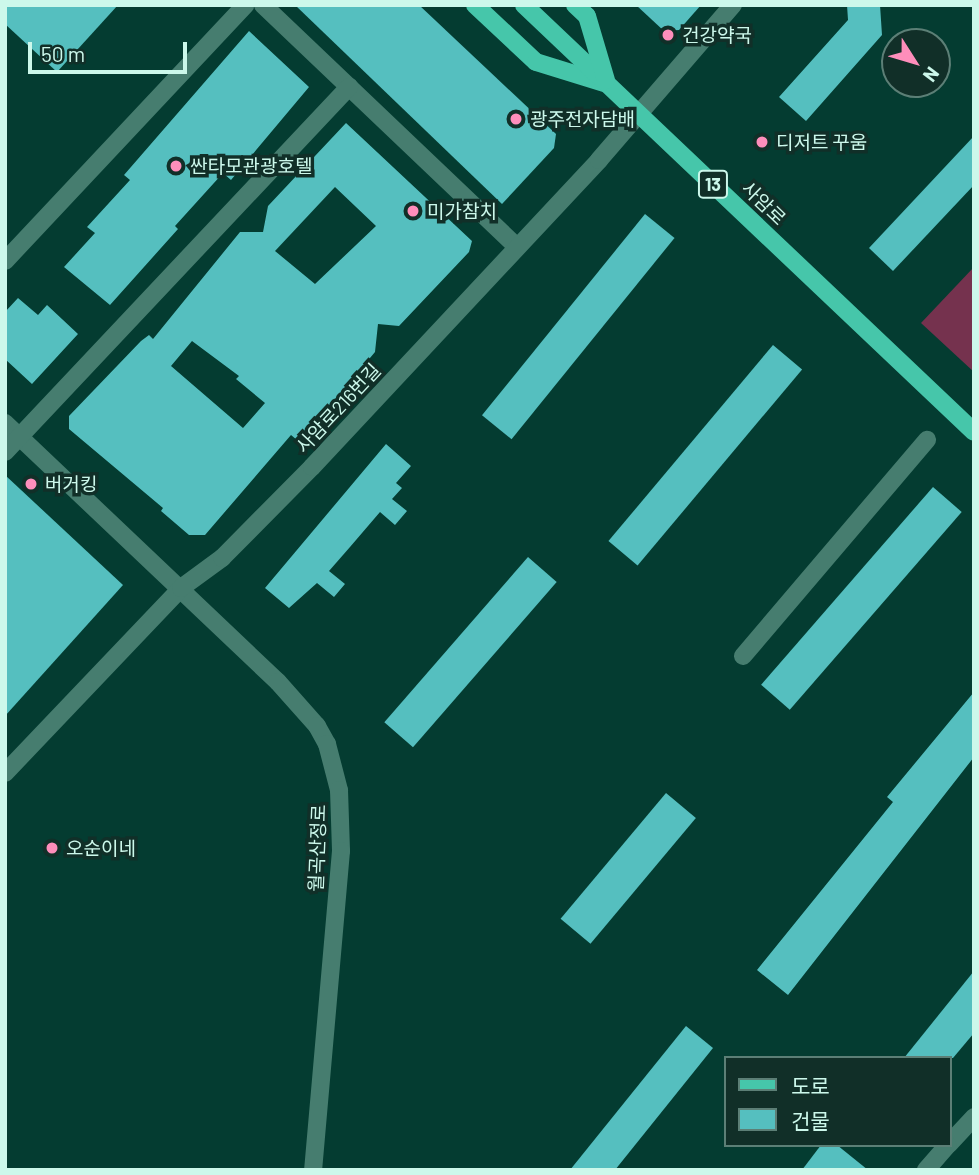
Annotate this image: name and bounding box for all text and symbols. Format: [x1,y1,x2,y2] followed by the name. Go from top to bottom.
[682,24,752,46] place label: 건강약국
[660,27,676,43] marker: 건강약국
[32,28,191,72] scale bar
[881,28,951,98] north arrow
[41,41,85,66] text: 50 m
[919,63,945,87] text: N
[530,108,635,130] place label: 광주전자담배
[508,111,524,127] marker: 광주전자담배
[776,131,867,153] place label: 디저트 꾸움
[754,134,770,150] marker: 디저트 꾸움
[190,155,312,177] place label: 싼타모관광호텔
[168,158,184,174] marker: 싼타모관광호텔
[697,169,729,198] road number: 13
[737,177,791,229] street label: 사암로
[427,200,497,222] place label: 미가참치
[405,203,421,219] marker: 미가참치
[291,359,385,457] street label: 사암로216번길
[45,473,97,495] place label: 버거킹
[23,476,39,492] marker: 버거킹
[304,804,330,892] street label: 월곡산정로
[66,837,136,859] place label: 오순이네
[44,840,60,856] marker: 오순이네
[724,1056,951,1147] legend
[791,1073,830,1098] text: 도로
[791,1108,830,1133] text: 건물

